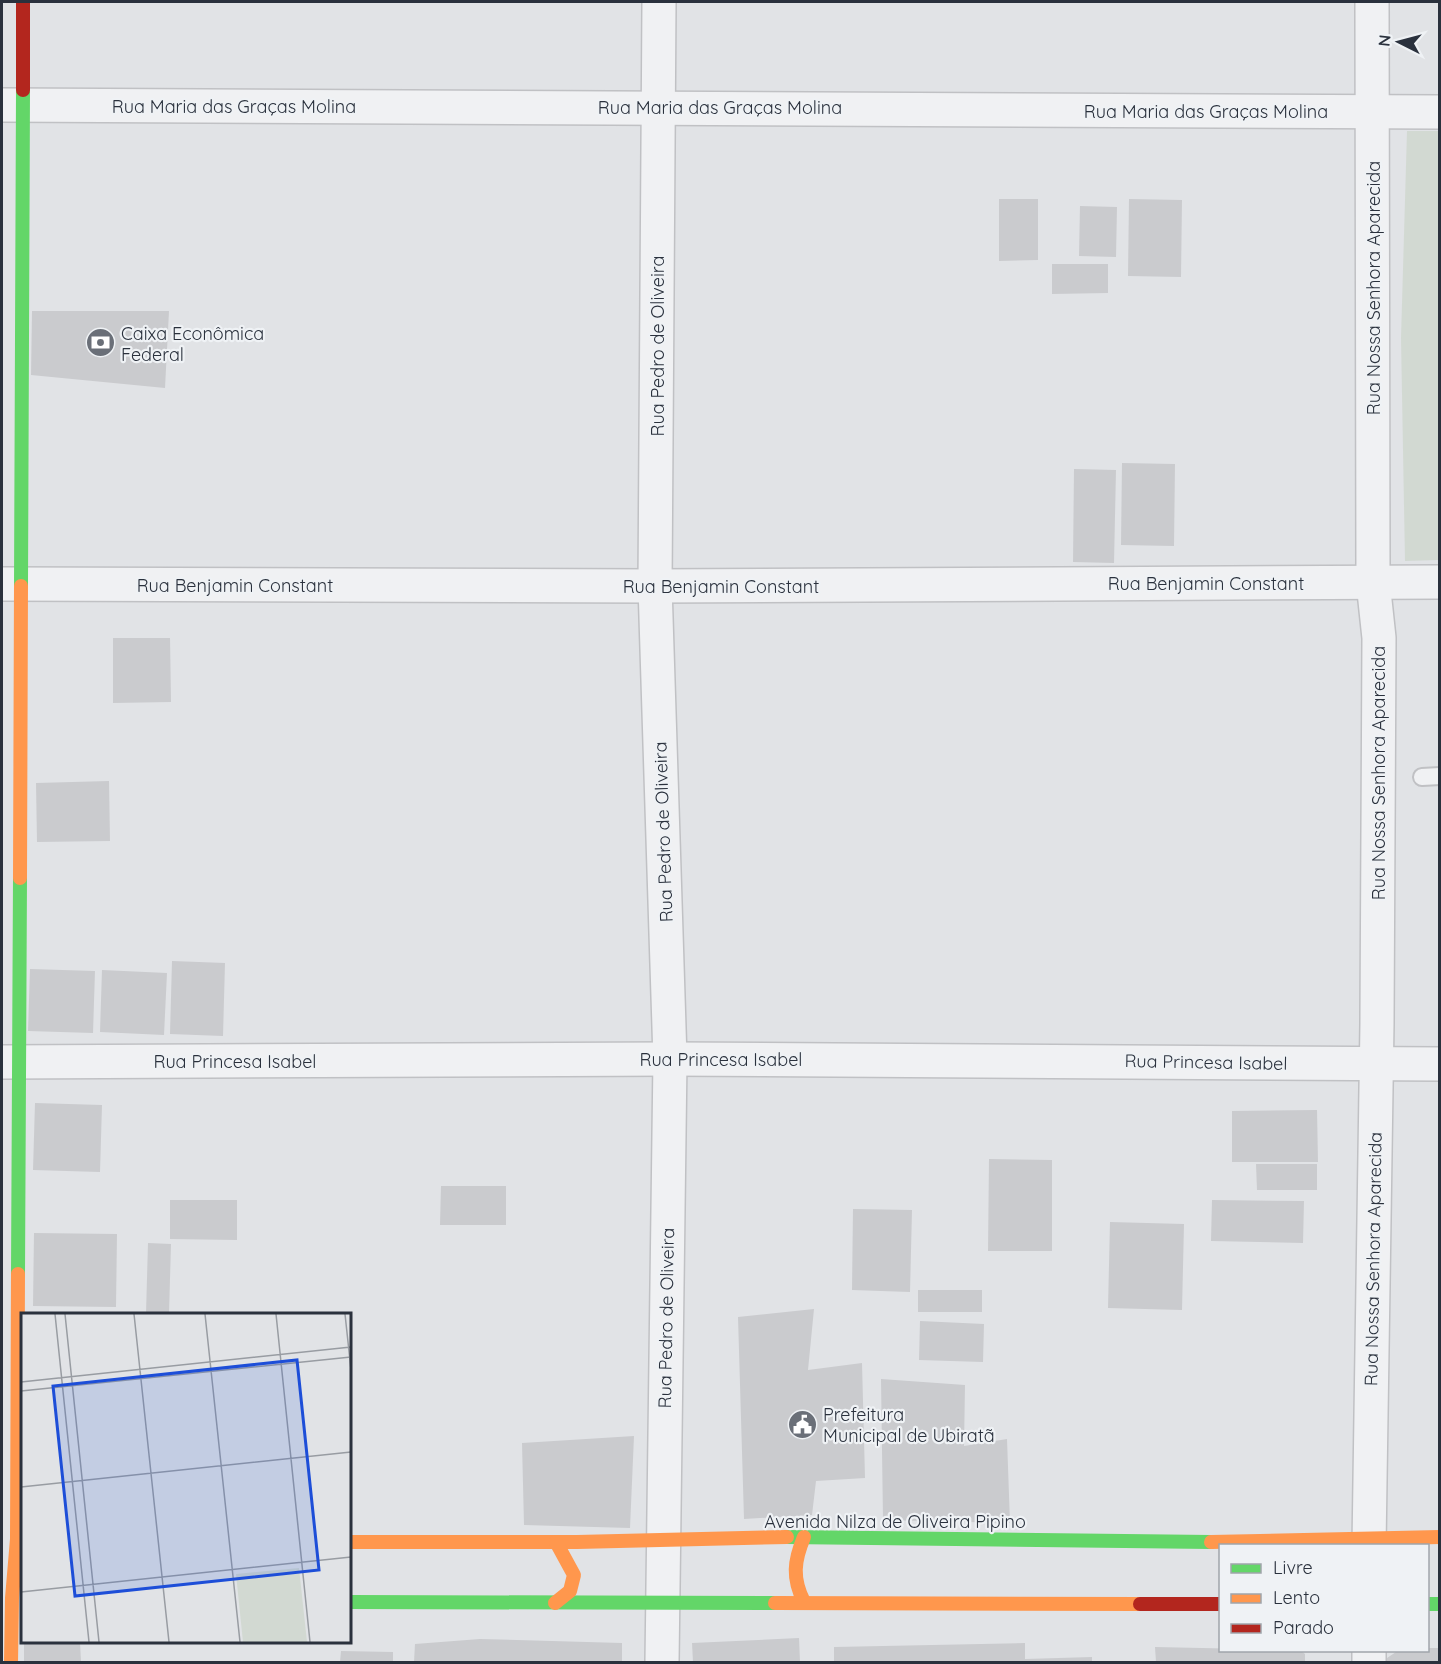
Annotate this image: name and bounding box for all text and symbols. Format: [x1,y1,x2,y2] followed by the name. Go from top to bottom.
[1369,12,1429,72] north arrow
[1374,34,1395,47] text: N
[112,95,356,118] street label: Rua Maria das Graças Molina
[598,96,842,119] street label: Rua Maria das Graças Molina
[1084,100,1328,123] street label: Rua Maria das Graças Molina
[1362,161,1385,415] street label: Rua Nossa Senhora Aparecida
[646,256,669,436] street label: Rua Pedro de Oliveira
[121,322,264,366] place label: Caixa Econômica Federal
[84,327,116,359] bank icon: Caixa Econômica Federal
[1108,572,1304,595] street label: Rua Benjamin Constant
[137,574,333,597] street label: Rua Benjamin Constant
[623,575,819,598] street label: Rua Benjamin Constant
[1367,646,1390,900] street label: Rua Nossa Senhora Aparecida
[648,741,678,923] street label: Rua Pedro de Oliveira
[640,1048,802,1071] street label: Rua Princesa Isabel
[1124,1049,1288,1075] street label: Rua Princesa Isabel
[154,1050,316,1073] street label: Rua Princesa Isabel
[1359,1132,1387,1386] street label: Rua Nossa Senhora Aparecida
[653,1227,679,1409] street label: Rua Pedro de Oliveira
[21,1313,351,1643] inset map
[823,1403,995,1447] place label: Prefeitura Municipal de Ubiratã
[786,1408,818,1440] public building icon: Prefeitura Municipal de Ubiratã
[764,1510,1026,1533] street label: Avenida Nilza de Oliveira Pipino
[1219,1544,1429,1652] legend
[1273,1556,1313,1579] text: Livre
[1273,1586,1320,1609] text: Lento
[1273,1616,1334,1639] text: Parado

